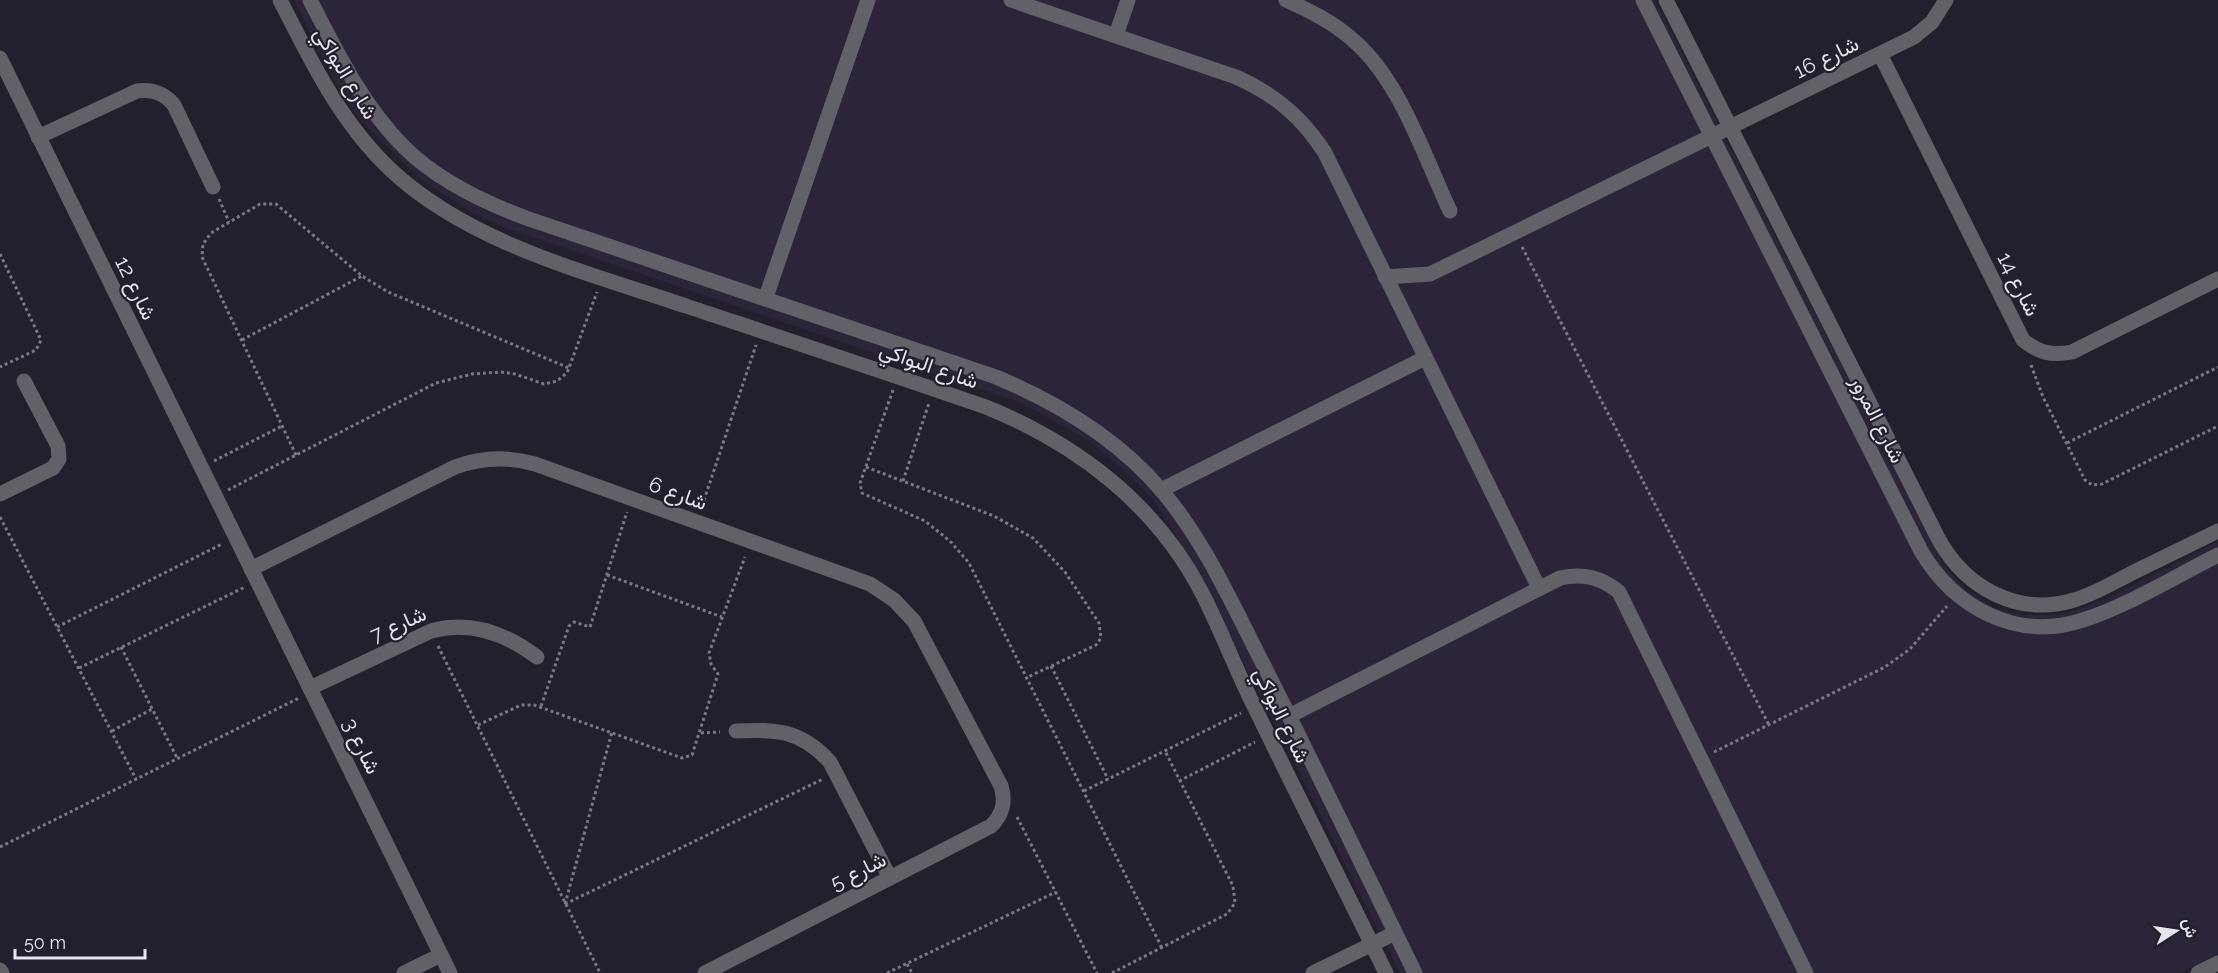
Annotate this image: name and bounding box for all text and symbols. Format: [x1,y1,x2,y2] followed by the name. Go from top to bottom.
[304,22,383,126] street label: شارع البواكي
[1789,31,1863,85] street label: شارع 16
[1991,248,2046,321] street label: شارع 14
[108,252,162,325] street label: شارع 12
[875,336,982,398] street label: شارع البواكي
[1843,370,1911,468] street label: شارع المرور
[645,471,711,517] street label: شارع 6
[366,601,431,649] street label: شارع 7
[1244,663,1316,769] street label: شارع البواكي
[336,714,386,779] street label: شارع 3
[826,846,891,897] street label: شارع 5
[2146,901,2206,961] north arrow
[2179,917,2201,939] text: ش
[15,922,146,960] scale bar
[24,932,66,953] text: 50 m

